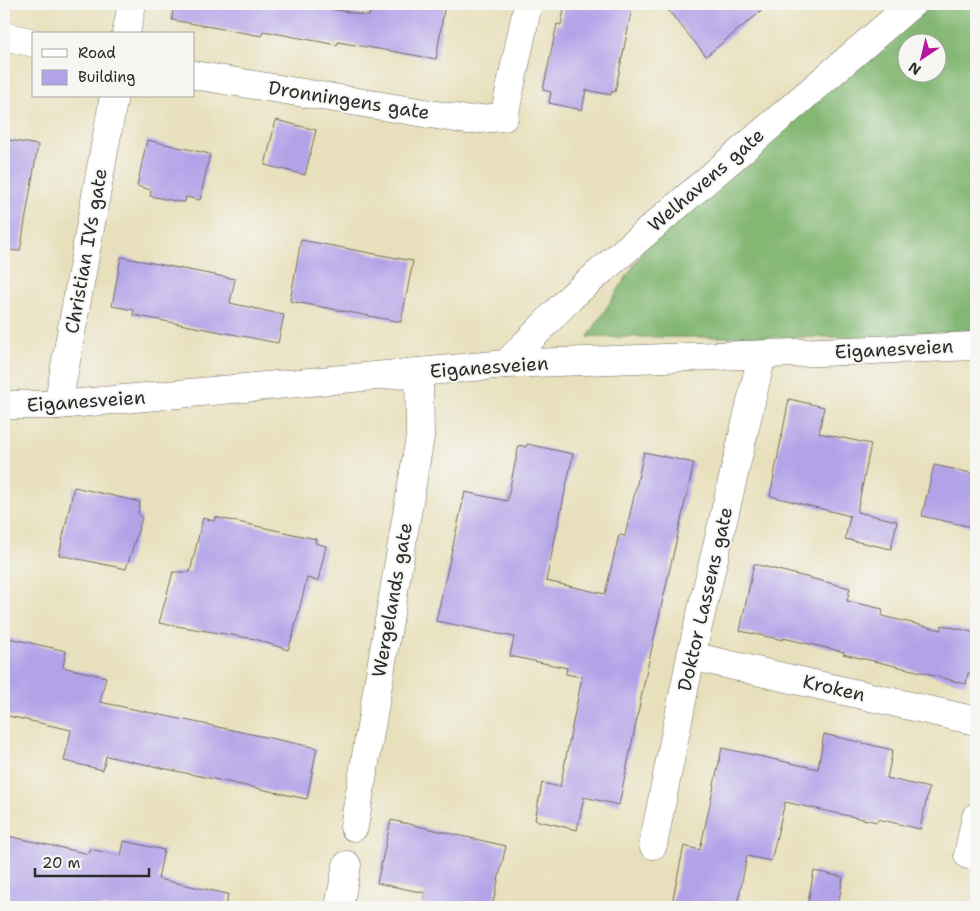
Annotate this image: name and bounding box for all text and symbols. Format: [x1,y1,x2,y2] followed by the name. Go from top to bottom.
[32,32,195,98] legend
[898,32,948,82] north arrow
[78,43,116,63] text: Road
[905,58,924,79] text: N
[78,67,135,87] text: Building
[267,75,431,125] street label: Dronningens gate
[643,123,769,237] street label: Welhavens gate
[59,166,113,336] street label: Christian IVs gate
[834,333,954,365] street label: Eiganesveien
[429,350,549,384] street label: Eiganesveien
[26,384,146,418] street label: Eiganesveien
[672,504,738,694] street label: Doktor Lassens gate
[366,521,418,679] street label: Wergelands gate
[800,669,868,707] street label: Kroken
[35,846,149,878] scale bar
[42,853,81,873] text: 20 m

